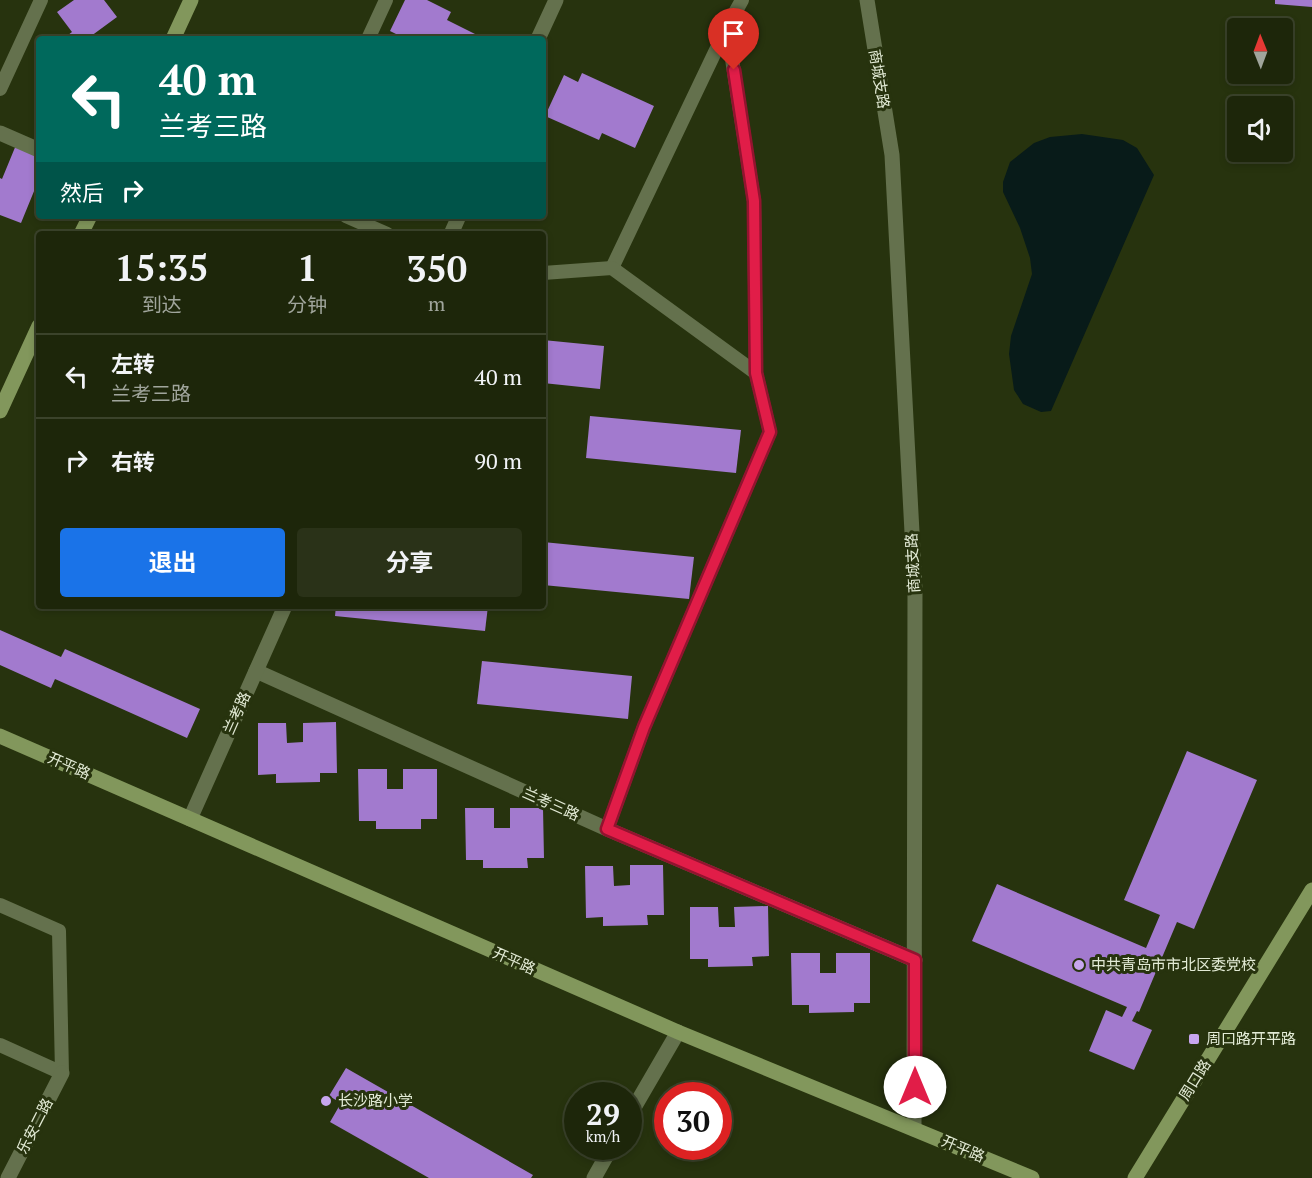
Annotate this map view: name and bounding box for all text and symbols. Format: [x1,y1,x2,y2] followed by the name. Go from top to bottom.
[708,8,759,70] pin
[717,17,750,50] icon: arrive
[1227,18,1293,84] north arrow
[1227,18,1293,162] map controls
[865,48,895,110] street label: 商城支路
[159,51,257,107] text: 40 m
[60,60,138,138] icon: left
[1227,96,1293,162] button: sound
[159,108,267,144] text: 兰考三路
[116,174,149,207] icon: right
[60,178,104,207] text: 然后
[115,244,209,291] text: 15:35
[297,244,318,291] text: 1
[406,245,467,292] text: 350
[428,290,445,317] text: m
[142,291,182,318] text: 到达
[287,291,327,318] text: 分钟
[111,349,155,378] text: 左转
[60,360,93,393] icon: left
[474,362,522,391] text: 40 m
[111,380,191,407] text: 兰考三路
[60,444,93,477] icon: right
[474,446,522,475] text: 90 m
[111,447,155,476] text: 右转
[60,528,285,597] button: 退出
[297,528,522,597] button: 分享
[900,533,924,594] street label: 商城支路
[218,688,254,737] street label: 兰考路
[45,747,94,783] street label: 开平路
[520,782,583,824] street label: 兰考三路
[490,942,539,978] street label: 开平路
[1091,954,1256,974] place label: 中共青岛市市北区委党校
[1072,958,1086,972] marker: 中共青岛市市北区委党校
[1206,1028,1296,1048] place label: 周口路开平路
[1187,1032,1201,1046] marker: 周口路开平路
[883,1055,947,1119] position arrow
[1174,1055,1215,1104] street label: 周口路
[654,1082,732,1160] speed limit sign: 30
[338,1090,413,1110] place label: 长沙路小学
[12,1094,57,1157] street label: 乐安二路
[319,1094,333,1108] marker: 长沙路小学
[586,1094,620,1134] text: 29
[586,1126,620,1146] text: km/h
[939,1130,988,1166] street label: 开平路

